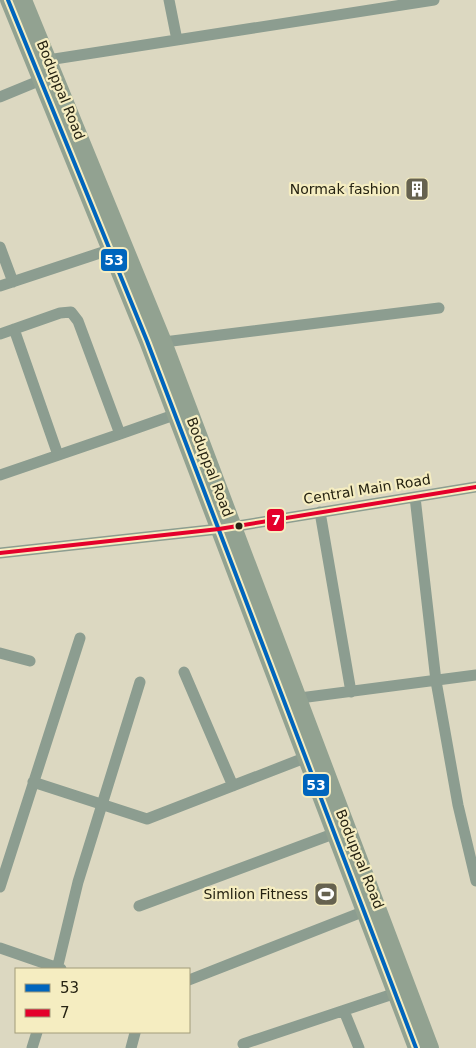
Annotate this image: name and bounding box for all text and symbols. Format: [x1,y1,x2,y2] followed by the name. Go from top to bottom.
[34,38,88,142] street label: Boduppal Road
[404,176,430,202] building icon: Normak fashion
[290,181,400,197] place label: Normak fashion
[100,248,128,272] line badge: 53
[104,252,124,268] text: 53
[184,415,236,519] street label: Boduppal Road
[302,471,432,507] street label: Central Main Road
[266,508,285,532] line badge: 7
[271,512,281,528] text: 7
[234,521,244,531] unlabelled marker
[302,773,330,797] line badge: 53
[306,777,326,793] text: 53
[333,807,387,911] street label: Boduppal Road
[313,881,339,907] sports icon: Simlion Fitness
[203,886,308,902] place label: Simlion Fitness
[15,968,190,1033] legend
[60,979,79,997] text: 53
[60,1004,70,1022] text: 7

